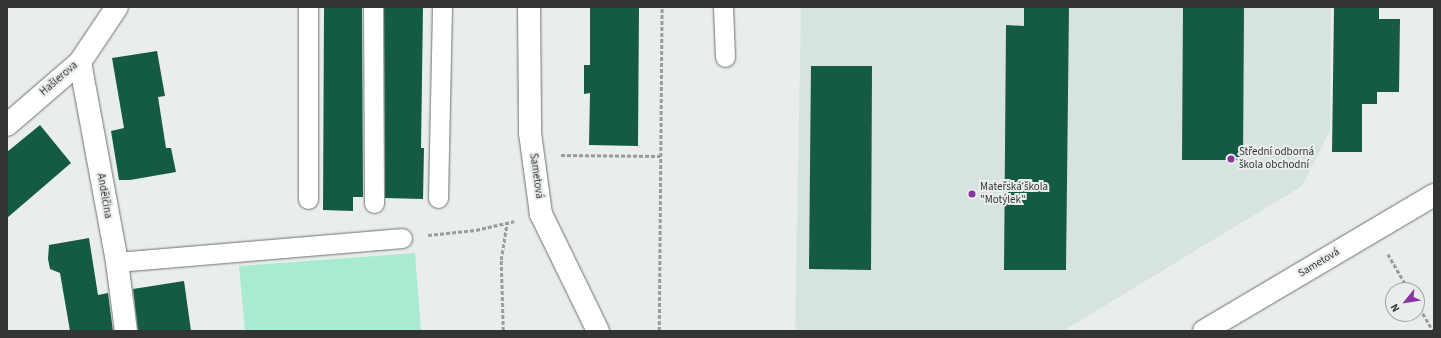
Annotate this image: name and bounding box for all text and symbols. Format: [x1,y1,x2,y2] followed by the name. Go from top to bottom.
[37,59,81,99] street label: Hašlerova
[1239,146,1314,172] place label: Střední odborná škola obchodní
[526,152,546,200] street label: Sametová
[1226,154,1236,164] marker: Střední odborná škola obchodní
[94,172,114,220] street label: Andělčina
[980,181,1048,207] place label: Mateřská škola "Motýlek"
[967,189,977,199] marker: Mateřská škola "Motýlek"
[1296,246,1342,280] street label: Sametová
[1385,282,1425,322] north arrow
[1387,301,1403,315] text: N

